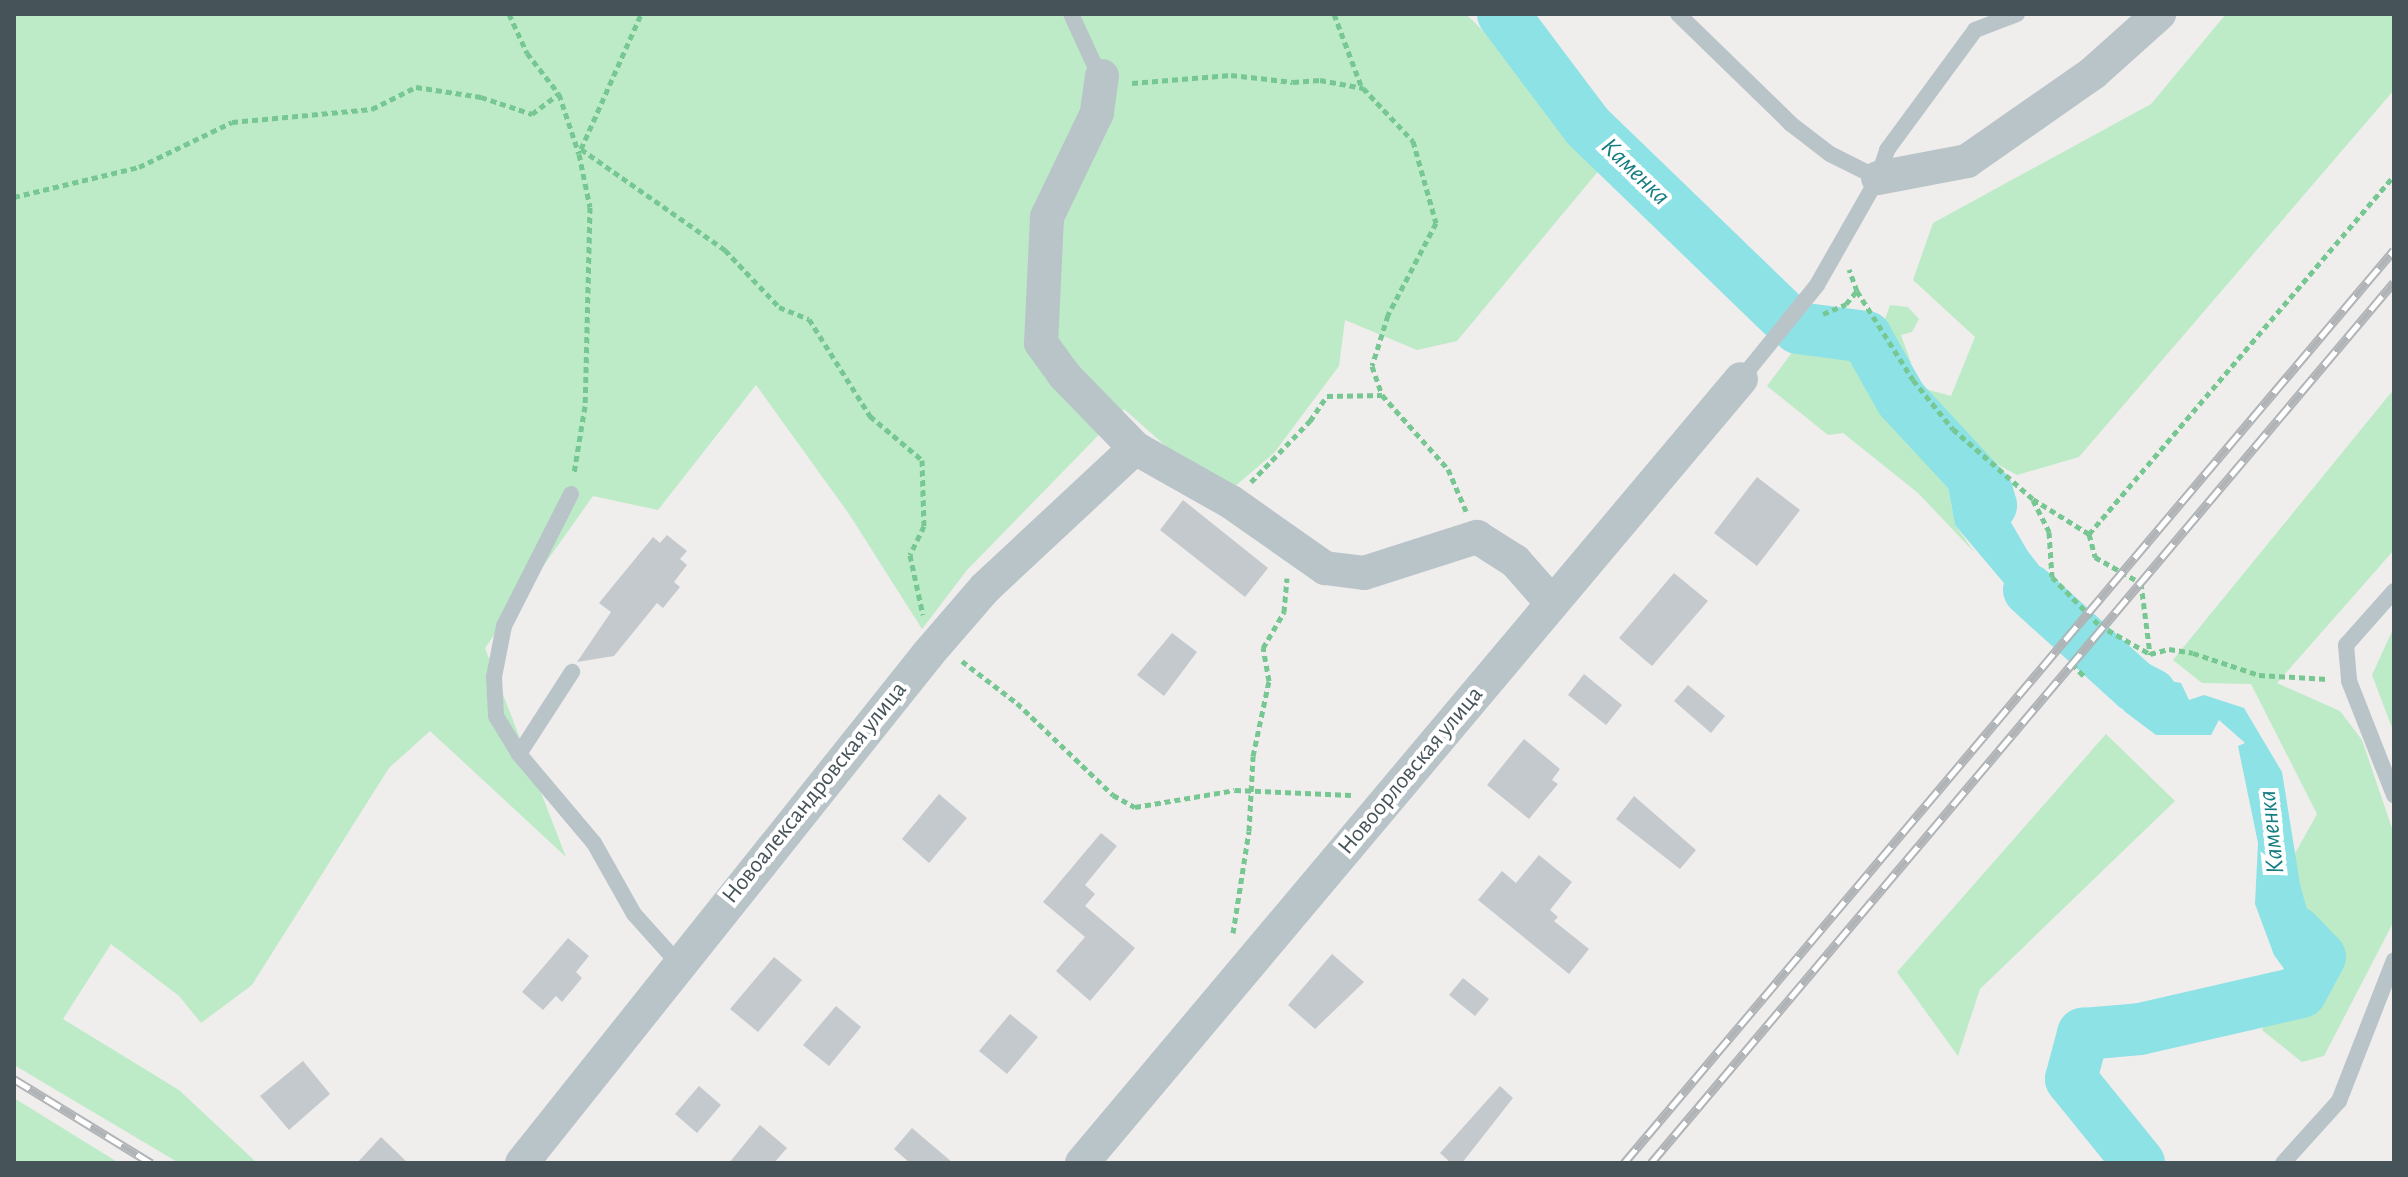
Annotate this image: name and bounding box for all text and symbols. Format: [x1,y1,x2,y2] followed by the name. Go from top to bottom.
[1594,132,1676,212] water label: Каменка
[717,676,913,910] street label: Новоалександровская улица
[1332,681,1490,861] street label: Новоорловская улица
[2252,789,2292,875] water label: Каменка

